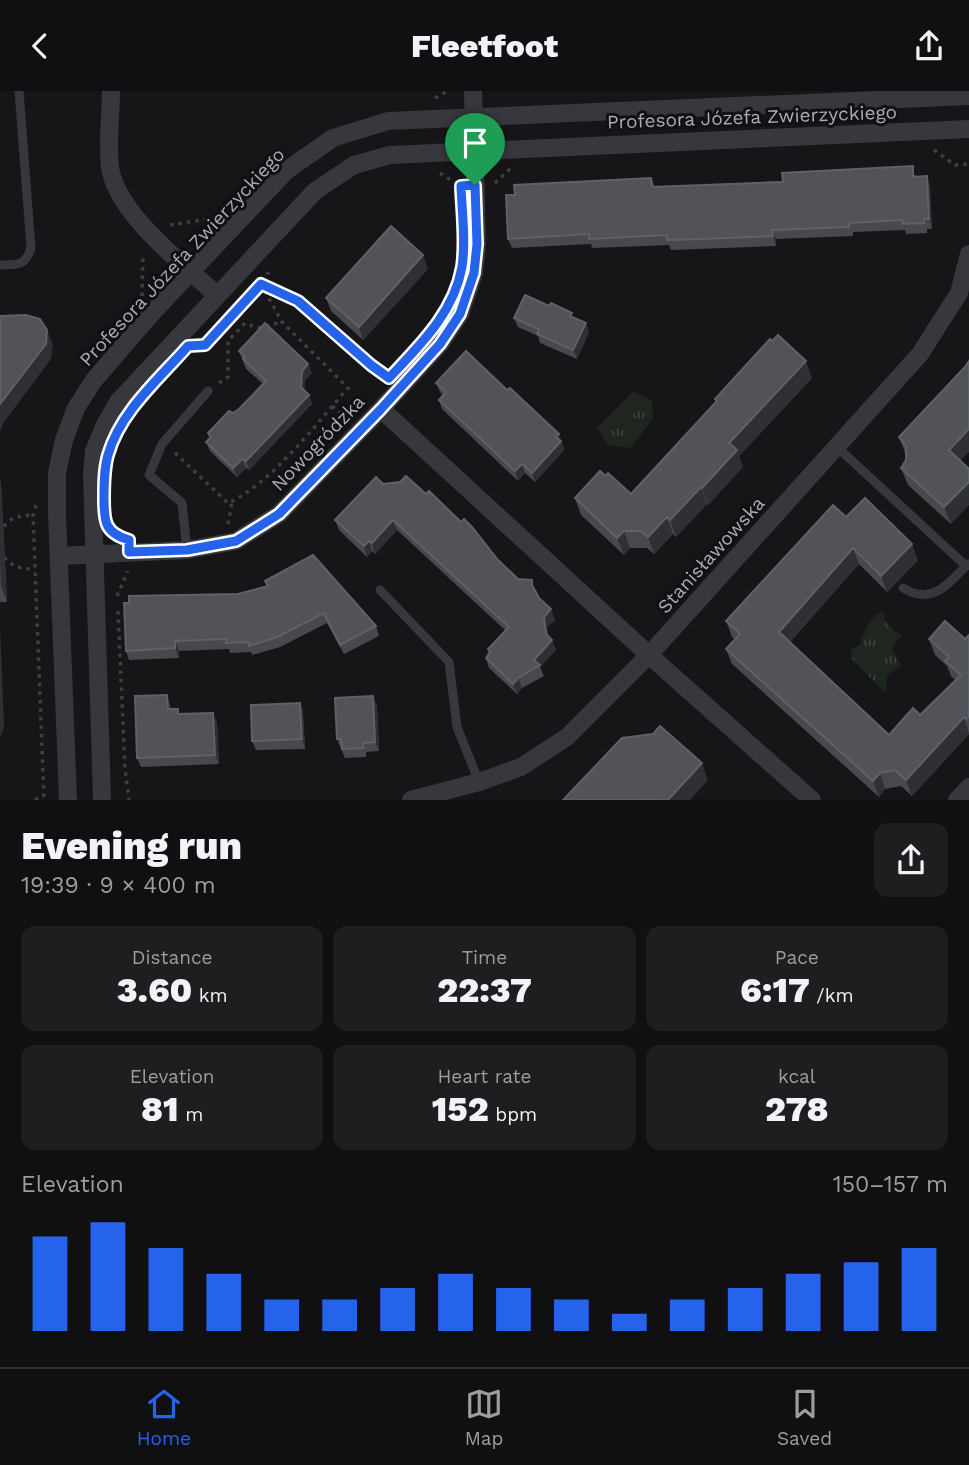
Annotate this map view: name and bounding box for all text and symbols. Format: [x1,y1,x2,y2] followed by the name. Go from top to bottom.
[21,27,59,65] icon: back
[411,27,558,65] text: Fleetfoot
[910,27,948,65] icon: share
[607,100,897,134] street label: Profesora Józefa Zwierzyckiego
[445,113,505,185] pin
[456,124,494,162] icon: arrive
[75,143,289,371] street label: Profesora Józefa Zwierzyckiego
[267,390,370,496] street label: Nowogródzka
[653,492,770,618] street label: Stanisławowska
[874,823,948,897] button: share
[21,824,242,868] text: Evening run
[21,872,216,899] text: 19:39 · 9 × 400 m
[132,946,213,969] text: Distance
[462,946,507,969] text: Time
[775,946,819,969] text: Pace
[117,969,192,1011] text: 3.60
[437,969,532,1011] text: 22:37
[740,969,810,1011] text: 6:17
[192,984,228,1007] text: km
[810,984,854,1007] text: /km
[130,1065,215,1088] text: Elevation
[438,1065,531,1088] text: Heart rate
[778,1065,816,1088] text: kcal
[141,1088,179,1130] text: 81
[432,1088,489,1130] text: 152
[765,1088,829,1130] text: 278
[179,1103,203,1126] text: m
[489,1103,537,1126] text: bpm
[21,1171,124,1198] text: Elevation
[833,1171,948,1198] text: 150–157 m
[137,1385,191,1450] tab: Home
[465,1385,503,1450] tab: Map
[777,1385,832,1450] tab: Saved

